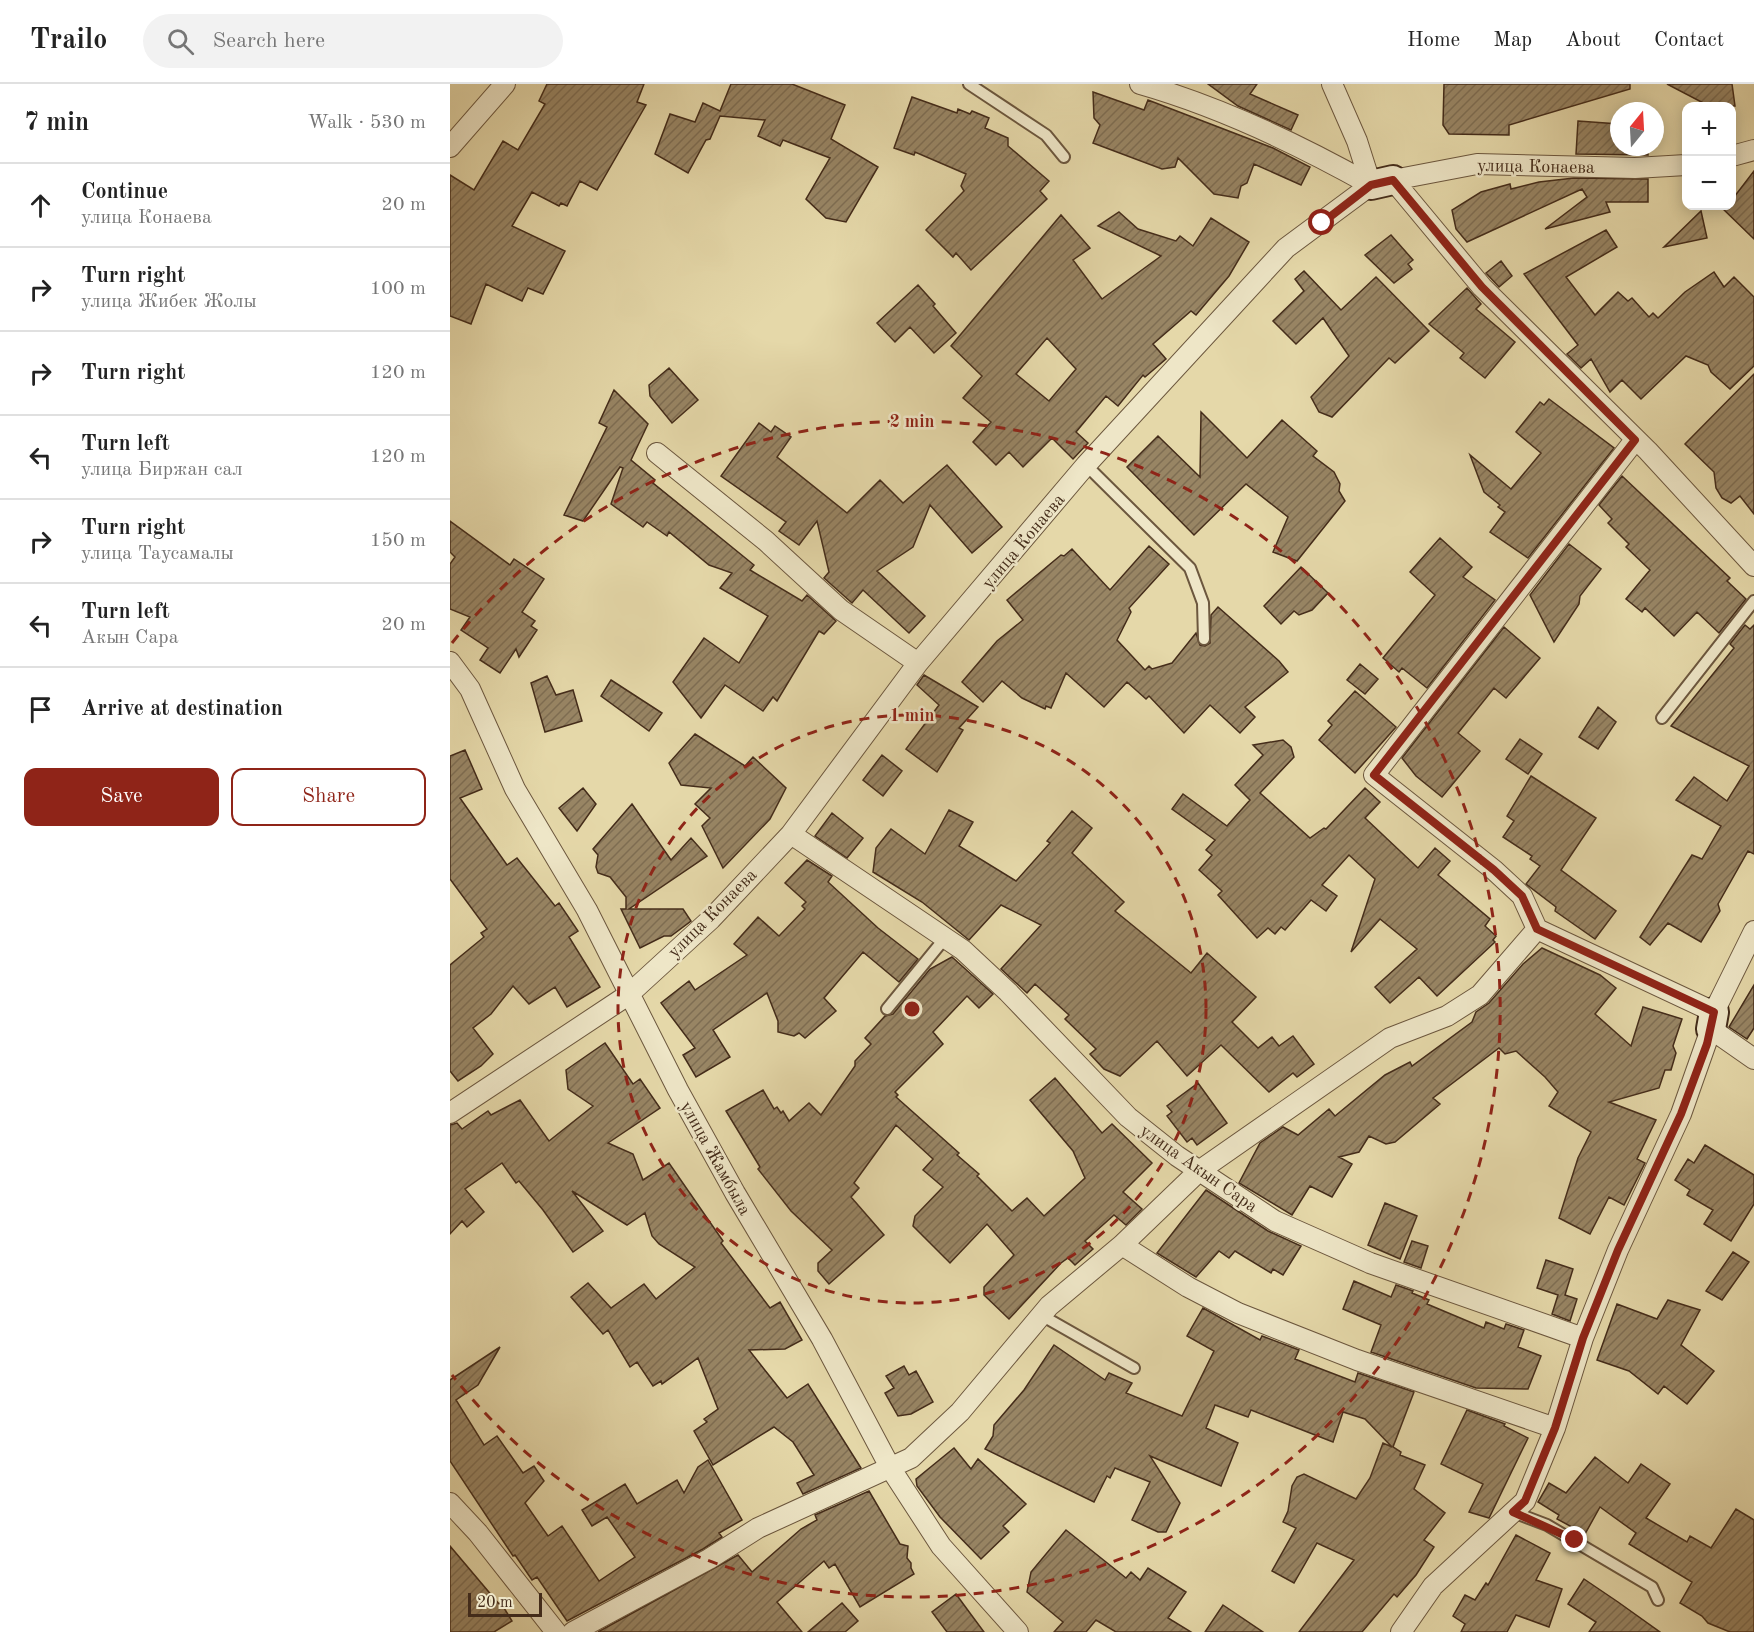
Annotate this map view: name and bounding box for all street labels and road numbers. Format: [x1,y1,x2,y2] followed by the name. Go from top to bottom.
[1477,157,1595,177] street label: улица Конаева
[979,491,1069,593] street label: улица Конаева
[665,866,761,962] street label: улица Конаева
[676,1098,754,1219] street label: улица Жамбыла
[1136,1122,1261,1216] street label: улица Акын Сара

